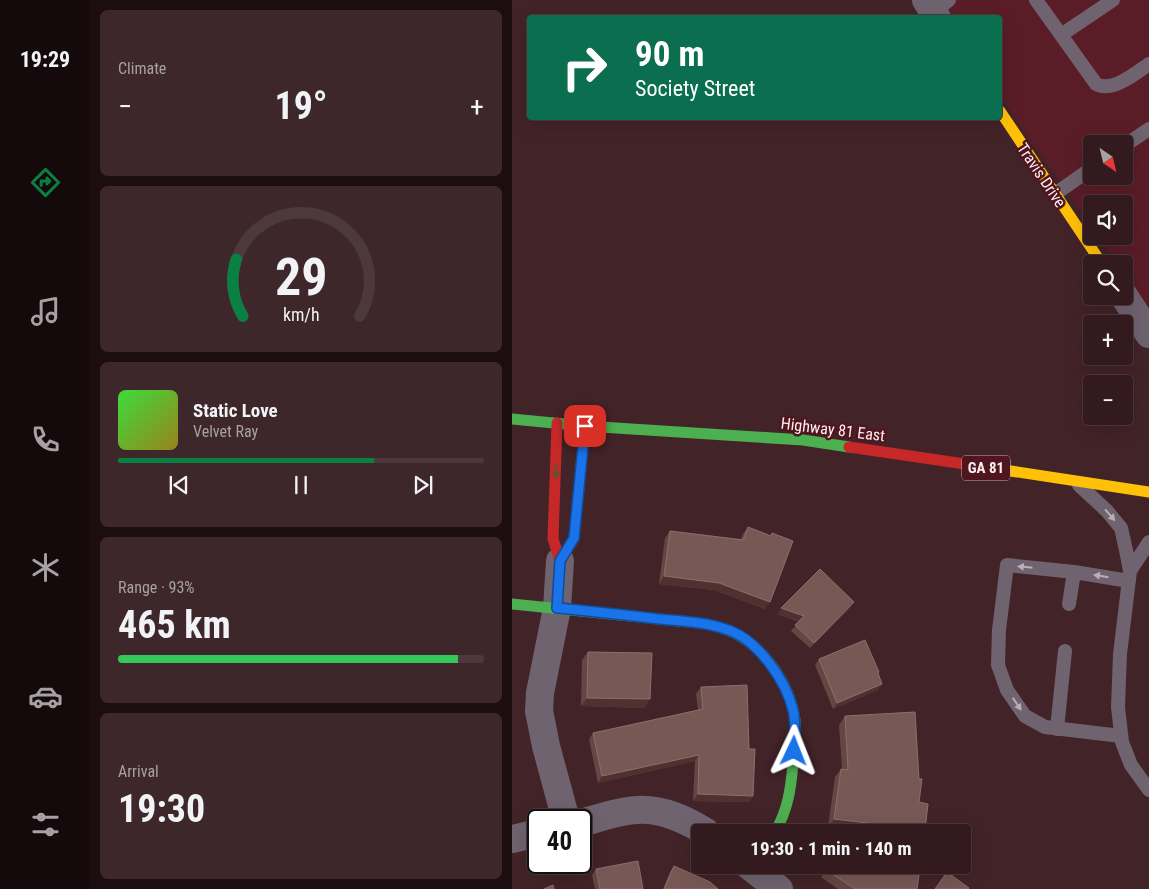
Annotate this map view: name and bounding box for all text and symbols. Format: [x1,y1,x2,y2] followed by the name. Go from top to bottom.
[635,34,704,75] text: 90 m
[552,35,617,100] icon: right
[20,47,70,72] text: 19:29
[118,59,166,78] text: Climate
[635,76,755,101] text: Society Street
[274,84,328,128] text: 19°
[118,90,132,123] text: −
[470,90,484,123] text: +
[1083,135,1133,185] north arrow
[1083,135,1133,425] map controls
[1013,140,1070,211] street label: Travis Drive
[28,165,63,200] icon: directions
[1083,195,1133,245] button: sound
[275,247,327,308] text: 29
[1083,255,1133,305] button: search
[28,294,63,329] icon: music
[283,304,319,325] text: km/h
[1083,315,1133,365] button: +
[1083,375,1133,425] button: −
[193,399,278,422] text: Static Love
[564,405,606,447] pin
[571,412,599,440] icon: arrive
[780,414,886,445] street label: Highway 81 East
[28,422,63,457] icon: phone
[193,422,258,441] text: Velvet Ray
[962,456,1010,480] road number: GA 81
[551,464,559,480] one-way arrow
[165,471,193,499] icon: previous
[287,471,315,499] icon: pause
[409,471,437,499] icon: next
[1104,508,1115,521] one-way arrow
[28,550,63,585] icon: climate
[1017,562,1033,570] one-way arrow
[1093,572,1109,580] one-way arrow
[118,578,194,597] text: Range · 93%
[118,603,231,647] text: 465 km
[28,679,63,714] icon: car
[1012,697,1022,711] one-way arrow
[767,724,819,776] position arrow
[118,762,159,781] text: Arrival
[118,787,205,831] text: 19:30
[28,807,63,842] icon: filters
[527,809,592,874] speed limit sign: 40
[750,837,912,860] text: 19:30 · 1 min · 140 m

